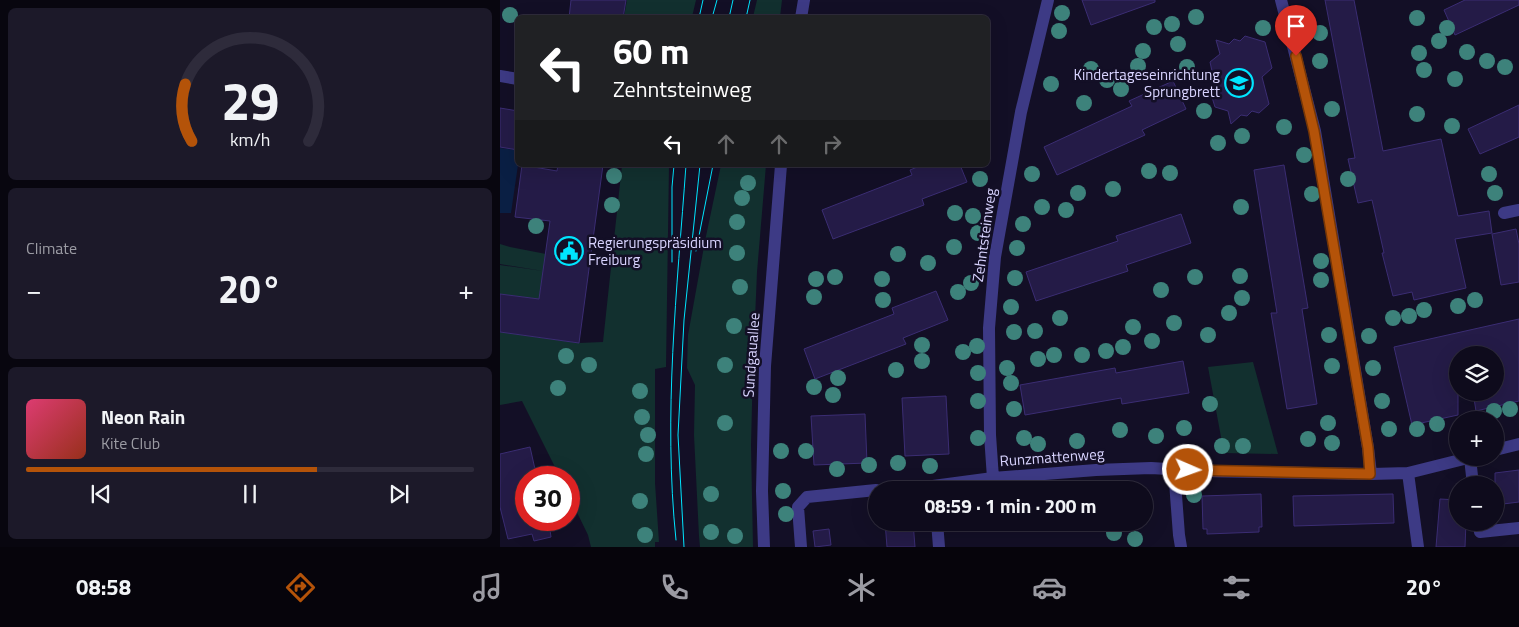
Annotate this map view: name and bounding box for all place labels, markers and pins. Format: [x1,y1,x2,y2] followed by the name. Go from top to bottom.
[1275,5,1317,56] pin
[1073,63,1221,103] place label: Kindertageseinrichtung Sprungbrett
[1224,68,1254,98] school or university icon: Kindertageseinrichtung Sprungbrett
[588,231,722,271] place label: Regierungspräsidium Freiburg
[554,236,584,266] public building icon: Regierungspräsidium Freiburg

